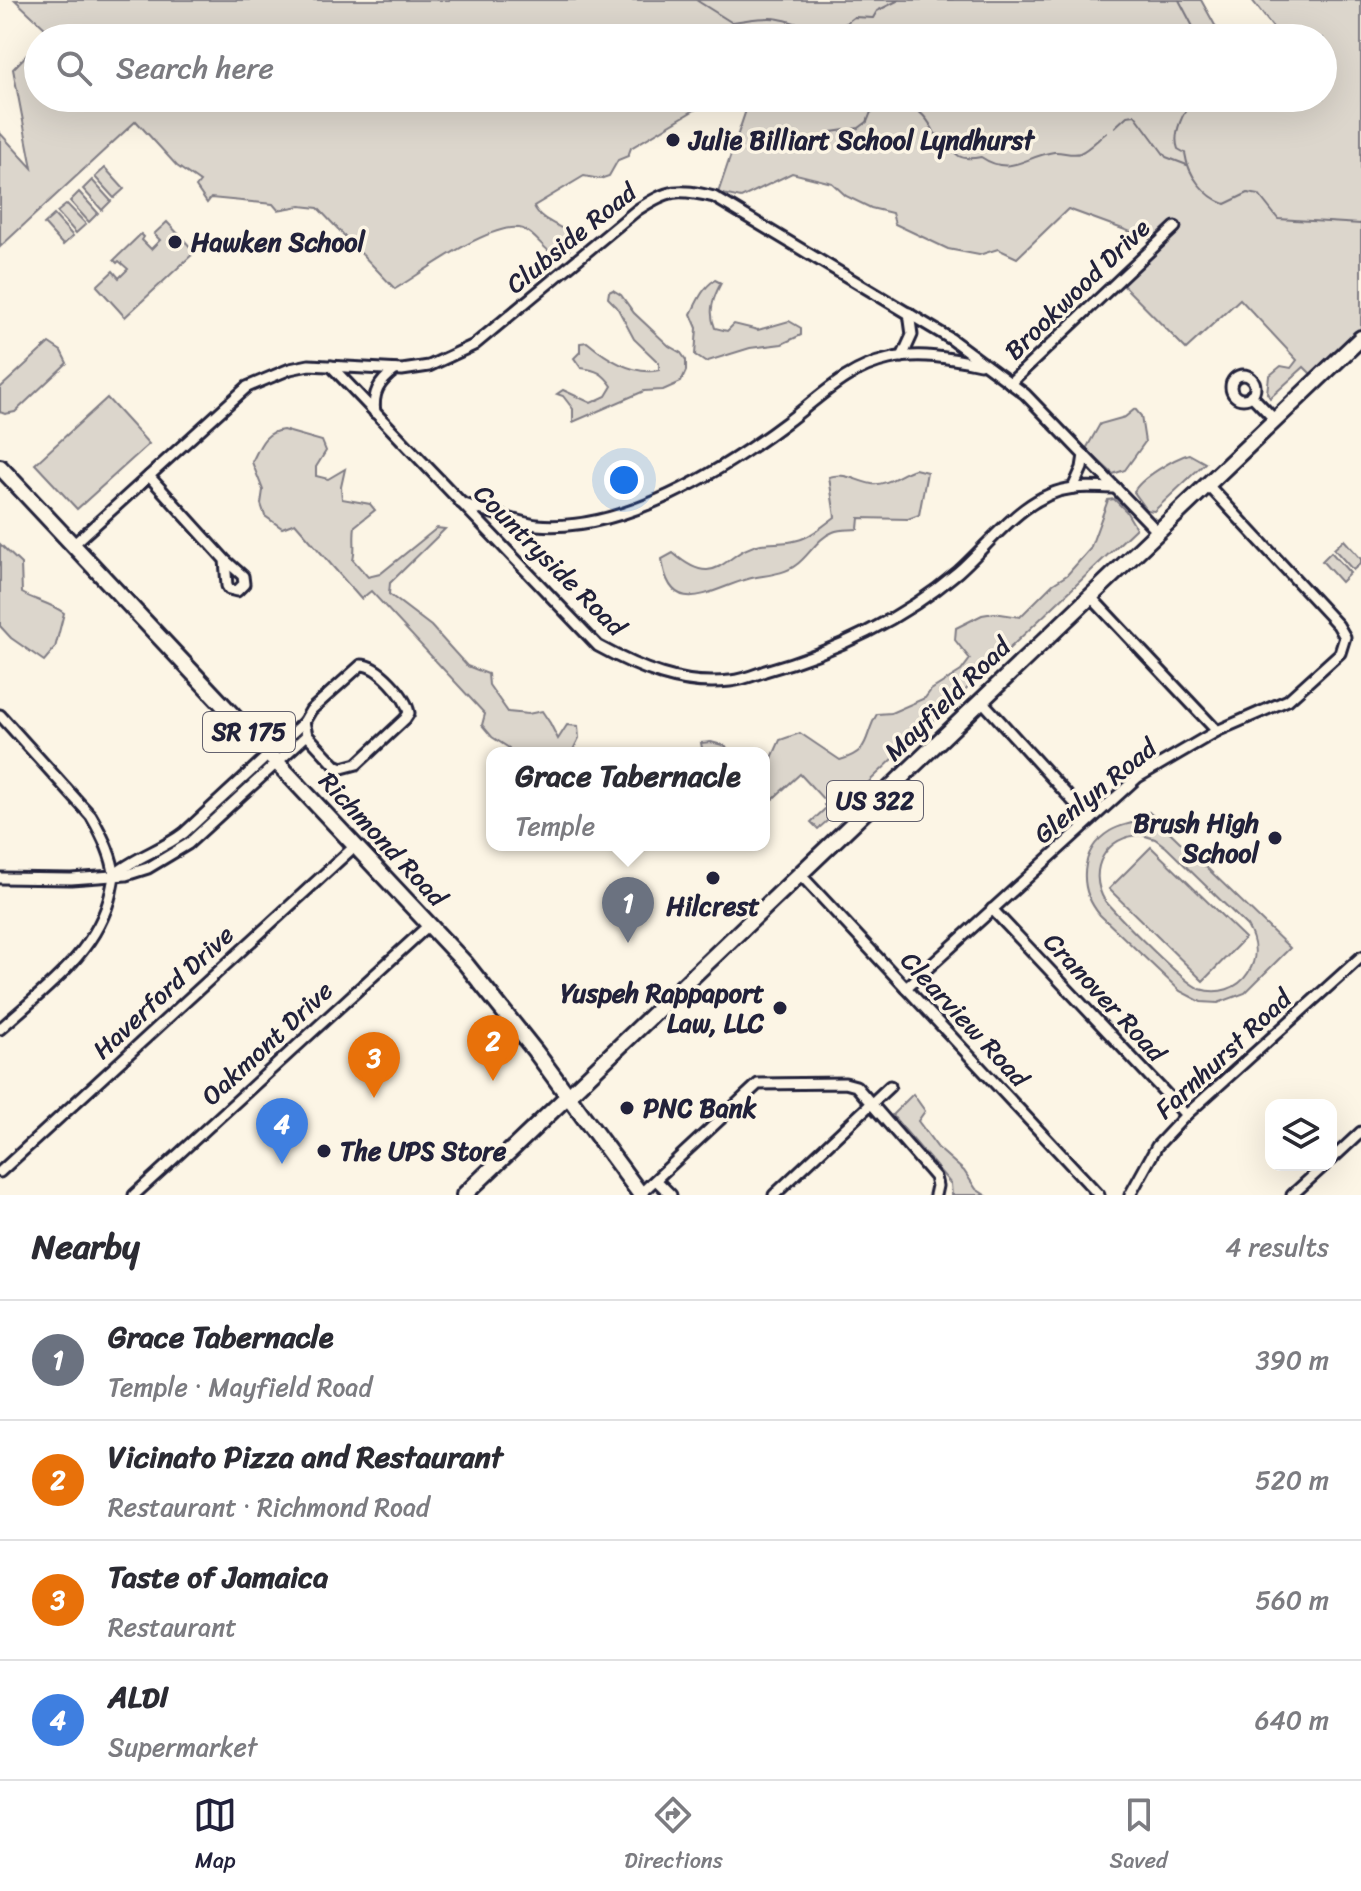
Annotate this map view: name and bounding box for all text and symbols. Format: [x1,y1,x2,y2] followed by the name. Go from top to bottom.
[24,24,1337,112] search box
[116,41,274,95] text: Search here
[52,46,96,90] icon: search
[687,117,1035,163] place label: Julie Billiart School Lyndhurst
[664,131,682,149] marker: Julie Billiart School Lyndhurst
[495,169,649,306] street label: Clubside Road
[993,206,1162,371] street label: Brookwood Drive
[191,219,366,265] place label: Hawken School
[166,233,184,251] marker: Hawken School
[604,460,644,500] your location
[462,472,639,649] street label: Countryside Road
[872,624,1023,772] street label: Mayfield Road
[203,712,295,752] road number: SR 175
[1023,725,1169,856] street label: Glenlyn Road
[486,747,770,851] popup
[515,749,741,803] text: Grace Tabernacle
[307,760,460,919] street label: Richmond Road
[827,781,923,821] road number: US 322
[1133,800,1261,876] place label: Brush High School
[515,803,595,849] text: Temple
[1266,829,1284,847] marker: Brush High School
[704,869,722,887] marker: Hilcrest
[602,877,654,943] pin: 1
[666,883,760,929] place label: Hilcrest
[81,913,245,1071] street label: Haverford Drive
[1032,921,1180,1075] street label: Cranover Road
[889,940,1043,1100] street label: Clearview Road
[190,969,344,1117] street label: Oakmont Drive
[561,970,765,1046] place label: Yuspeh Rappaport Law, LLC
[1143,976,1304,1130] street label: Farnhurst Road
[771,999,789,1017] marker: Yuspeh Rappaport Law, LLC
[467,1015,519,1081] pin: 2
[348,1032,400,1098] pin: 3
[643,1085,757,1131] place label: PNC Bank
[256,1098,308,1164] pin: 4
[618,1099,636,1117] marker: PNC Bank
[1265,1099,1337,1171] map controls
[1265,1099,1337,1171] button: layers
[340,1128,507,1174] place label: The UPS Store
[315,1142,333,1160] marker: The UPS Store
[32,1217,140,1277] text: Nearby
[1225,1224,1329,1270] text: 4 results
[108,1310,333,1364] text: Grace Tabernacle
[52,1337,64,1383] text: 1
[1256,1337,1329,1383] text: 390 m
[108,1364,372,1410] text: Temple · Mayfield Road
[108,1430,503,1484] text: Vicinato Pizza and Restaurant
[50,1457,66,1503] text: 2
[1255,1457,1329,1503] text: 520 m
[108,1484,430,1530] text: Restaurant · Richmond Road
[108,1550,328,1604] text: Taste of Jamaica
[51,1577,65,1623] text: 3
[1255,1577,1329,1623] text: 560 m
[108,1604,237,1650] text: Restaurant
[108,1670,169,1724] text: ALDI
[50,1697,66,1743] text: 4
[1255,1697,1329,1743] text: 640 m
[108,1724,257,1770] text: Supermarket
[193,1793,237,1880] tab: Map
[624,1793,723,1880] tab: Directions
[1110,1793,1168,1880] tab: Saved

